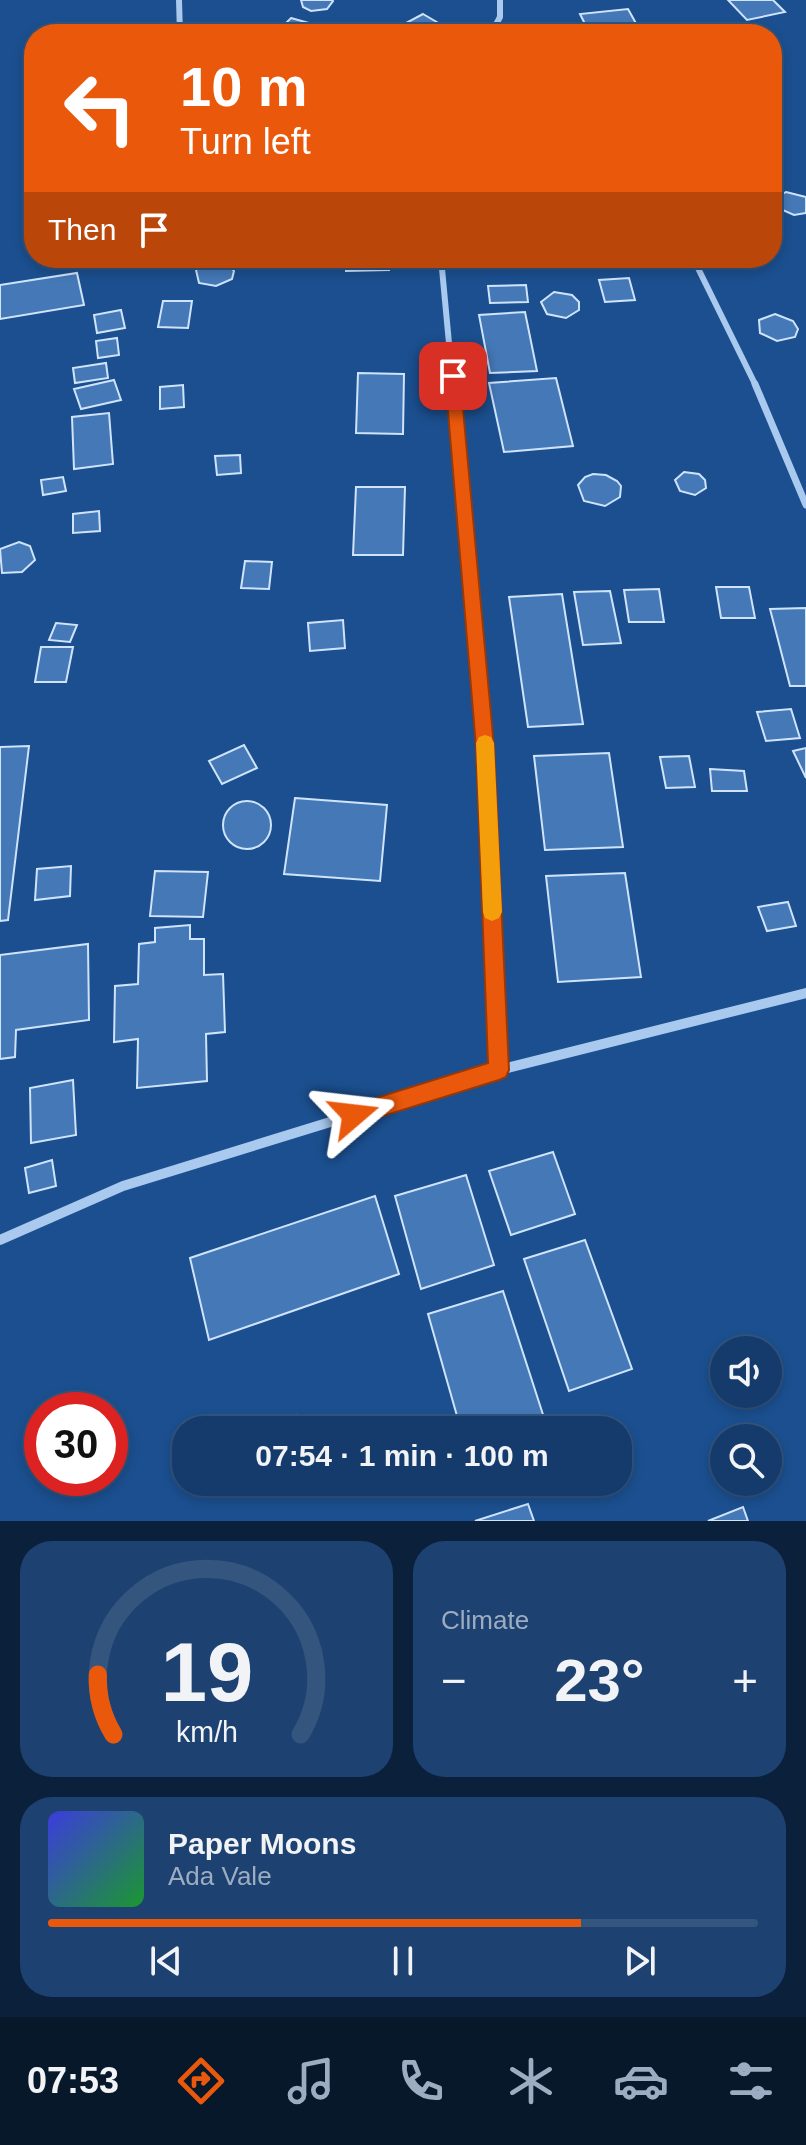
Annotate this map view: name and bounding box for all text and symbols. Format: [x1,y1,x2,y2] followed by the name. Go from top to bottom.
[180,55,308,118] text: 10 m
[48,56,152,160] icon: left
[180,121,311,162] text: Turn left
[132,208,176,252] icon: arrive
[48,213,116,246] text: Then
[419,342,487,410] pin
[431,354,475,398] icon: arrive
[312,1073,396,1157] position arrow
[710,1336,782,1496] map controls
[710,1336,782,1408] button: sound
[24,1392,128,1496] speed limit sign: 30
[710,1424,782,1496] button: search
[255,1439,549,1472] text: 07:54 · 1 min · 100 m
[441,1605,529,1635] text: Climate
[160,1626,253,1719] text: 19
[554,1647,645,1714] text: 23°
[441,1656,467,1705] text: −
[732,1656,758,1705] text: +
[176,1716,237,1748] text: km/h
[168,1827,356,1860] text: Paper Moons
[168,1861,272,1891] text: Ada Vale
[144,1939,188,1983] icon: previous
[381,1939,425,1983] icon: pause
[618,1939,662,1983] icon: next
[173,2053,229,2109] icon: directions
[283,2053,339,2109] icon: music
[393,2053,449,2109] icon: phone
[503,2053,559,2109] icon: climate
[613,2053,669,2109] icon: car
[723,2053,779,2109] icon: filters
[27,2060,119,2101] text: 07:53

